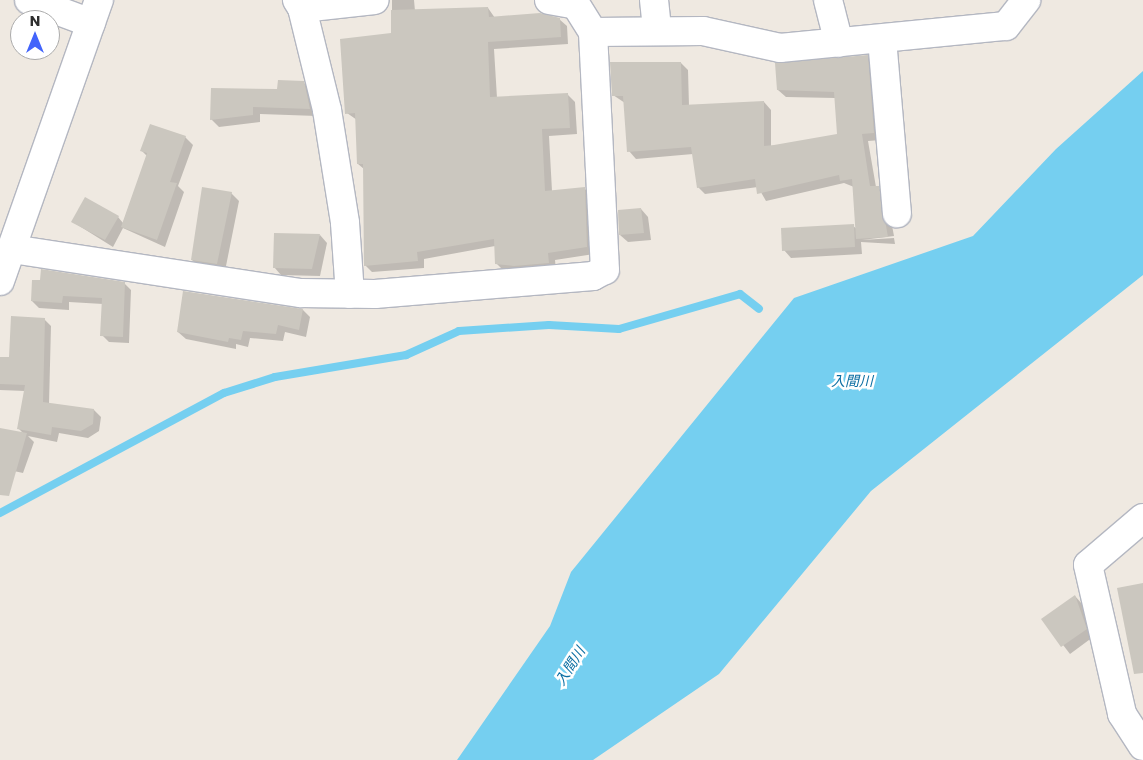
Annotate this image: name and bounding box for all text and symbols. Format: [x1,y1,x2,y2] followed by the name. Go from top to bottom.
[10,10,60,60] north arrow
[30,11,40,31] text: N
[831,373,873,389] water label: 入間川
[552,644,588,688] water label: 入間川

